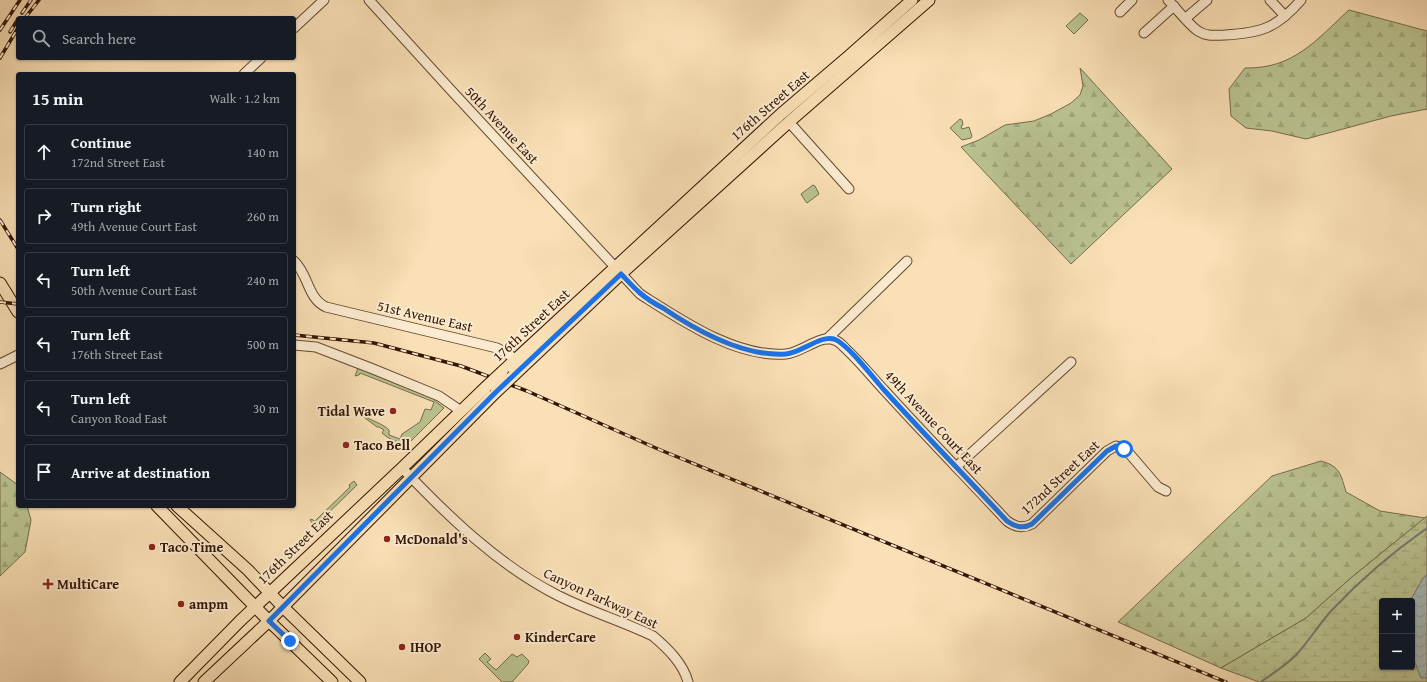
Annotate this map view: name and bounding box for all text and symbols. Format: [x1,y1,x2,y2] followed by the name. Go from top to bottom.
[16,16,296,60] search box
[30,27,52,49] icon: search
[62,28,136,49] text: Search here
[726,65,814,145] street label: 176th Street East
[461,82,543,168] street label: 50th Avenue East
[32,86,83,111] text: 15 min
[209,89,280,108] text: Walk · 1.2 km
[71,132,132,153] text: Continue
[33,141,55,163] icon: ahead
[247,143,279,162] text: 140 m
[71,153,165,172] text: 172nd Street East
[71,196,142,217] text: Turn right
[33,205,55,227] icon: right
[247,207,279,226] text: 260 m
[71,217,197,236] text: 49th Avenue Court East
[71,260,130,281] text: Turn left
[33,269,55,291] icon: left
[247,271,279,290] text: 240 m
[71,281,197,300] text: 50th Avenue Court East
[488,284,574,366] street label: 176th Street East
[375,295,475,337] street label: 51st Avenue East
[71,324,130,345] text: Turn left
[33,333,55,355] icon: left
[247,335,279,354] text: 500 m
[71,345,163,364] text: 176th Street East
[880,366,988,479] street label: 49th Avenue Court East
[71,388,130,409] text: Turn left
[33,397,55,419] icon: left
[253,399,279,418] text: 30 m
[318,401,385,421] place label: Tidal Wave
[388,406,398,416] marker: Tidal Wave
[71,409,167,428] text: Canyon Road East
[354,435,411,455] place label: Taco Bell
[1016,435,1104,519] street label: 172nd Street East
[341,440,351,450] marker: Taco Bell
[1115,440,1133,458] route start
[33,461,55,483] icon: arrive
[71,462,210,483] text: Arrive at destination
[253,505,338,589] street label: 176th Street East
[395,529,468,549] place label: McDonald's
[382,534,392,544] marker: McDonald's
[160,537,223,557] place label: Taco Time
[147,542,157,552] marker: Taco Time
[540,563,662,633] street label: Canyon Parkway East
[57,574,119,594] place label: MultiCare
[42,578,54,590] marker: MultiCare
[189,594,228,614] place label: ampm
[1379,598,1415,670] map controls
[1379,598,1415,634] button: +
[176,599,186,609] marker: ampm
[525,627,596,647] place label: KinderCare
[281,632,299,650] route end
[512,632,522,642] marker: KinderCare
[1379,634,1415,670] button: −
[410,637,441,657] place label: IHOP
[397,642,407,652] marker: IHOP

